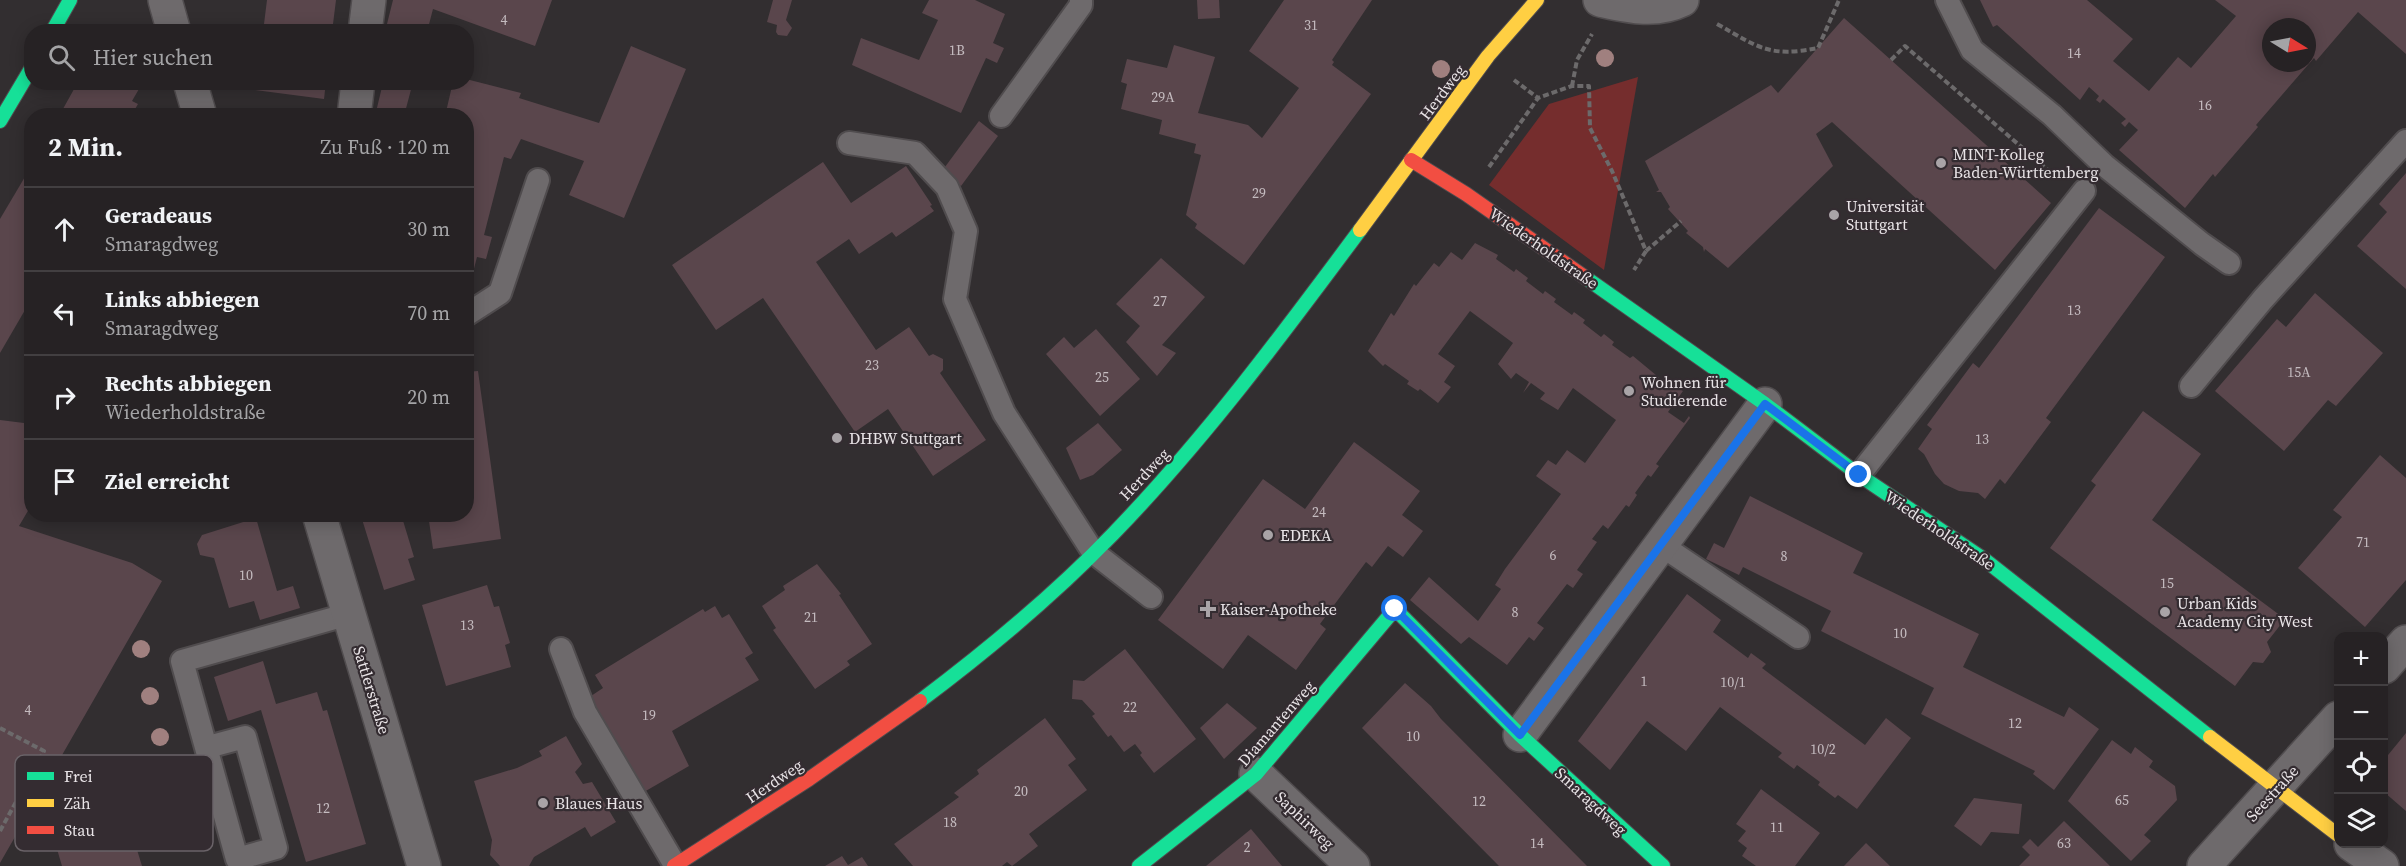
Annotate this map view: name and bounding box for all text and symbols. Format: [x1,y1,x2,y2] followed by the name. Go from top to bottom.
[501,10,508,30] house number: 4
[1304,15,1318,35] house number: 31
[2262,18,2316,72] north arrow
[24,24,474,90] search box
[949,40,965,60] house number: 1B
[45,41,78,74] icon: search
[93,42,213,72] text: Hier suchen
[2067,43,2081,63] house number: 14
[1414,60,1470,124] street label: Herdweg
[1151,87,1175,107] house number: 29A
[2198,95,2212,115] house number: 16
[48,129,123,165] text: 2 Min.
[320,133,450,161] text: Zu Fuß · 120 m
[1953,143,2098,183] place label: MINT-Kolleg Baden-Württemberg
[1934,156,1948,170] marker: MINT-Kolleg Baden-Württemberg
[1252,183,1266,203] house number: 29
[1846,195,1925,235] place label: Universität Stuttgart
[105,200,212,230] text: Geradeaus
[1485,202,1603,294] street label: Wiederholdstraße
[1827,208,1841,222] marker: Universität Stuttgart
[48,213,81,246] icon: ahead
[407,215,450,243] text: 30 m
[105,230,218,258] text: Smaragdweg
[105,284,260,314] text: Links abbiegen
[1153,291,1167,311] house number: 27
[48,297,81,330] icon: left
[407,299,450,327] text: 70 m
[2067,300,2081,320] house number: 13
[105,314,218,342] text: Smaragdweg
[865,355,879,375] house number: 23
[2287,362,2311,382] house number: 15A
[1095,367,1109,387] house number: 25
[105,368,272,398] text: Rechts abbiegen
[1641,371,1727,411] place label: Wohnen für Studierende
[48,381,81,414] icon: right
[407,383,450,411] text: 20 m
[1622,384,1636,398] marker: Wohnen für Studierende
[105,398,266,426] text: Wiederholdstraße
[849,427,963,449] place label: DHBW Stuttgart
[1975,429,1989,449] house number: 13
[830,431,844,445] marker: DHBW Stuttgart
[1114,443,1174,505] street label: Herdweg
[1845,461,1871,487] route end
[48,465,81,498] icon: arrive
[105,466,229,496] text: Ziel erreicht
[1881,485,1999,575] street label: Wiederholdstraße
[1312,502,1326,522] house number: 24
[1280,524,1332,546] place label: EDEKA
[1261,528,1275,542] marker: EDEKA
[2356,532,2370,552] house number: 71
[1550,545,1557,565] house number: 6
[1781,546,1788,566] house number: 8
[239,565,253,585] house number: 10
[2160,573,2174,593] house number: 15
[2177,592,2313,632] place label: Urban Kids Academy City West
[1381,595,1407,621] route start
[1220,598,1337,620] place label: Kaiser-Apotheke
[1201,602,1215,616] marker: Kaiser-Apotheke
[1512,602,1519,622] house number: 8
[2158,605,2172,619] marker: Urban Kids Academy City West
[804,607,818,627] house number: 21
[460,615,474,635] house number: 13
[1893,623,1907,643] house number: 10
[2334,632,2388,848] map controls
[2334,632,2388,686] button: +
[348,643,396,737] street label: Sattlerstraße
[1641,671,1648,691] house number: 1
[1720,672,1746,692] house number: 10/1
[1233,675,1319,771] street label: Diamantenweg
[2334,686,2388,740] button: −
[1123,697,1137,717] house number: 22
[25,700,32,720] house number: 4
[642,705,656,725] house number: 19
[2008,713,2022,733] house number: 12
[1406,726,1420,746] house number: 10
[1810,739,1836,759] house number: 10/2
[2334,740,2388,794] button: locate
[741,754,807,808] street label: Herdweg
[15,755,213,851] legend
[2241,760,2303,826] street label: Seestraße
[1550,762,1632,840] street label: Smaragdweg
[64,765,93,787] text: Frei
[1014,781,1028,801] house number: 20
[1270,786,1340,854] street label: Saphirweg
[2115,790,2129,810] house number: 65
[1472,791,1486,811] house number: 12
[64,792,91,814] text: Zäh
[555,792,642,814] place label: Blaues Haus
[2334,794,2388,848] button: layers
[536,796,550,810] marker: Blaues Haus
[316,798,330,818] house number: 12
[943,812,957,832] house number: 18
[1770,817,1784,837] house number: 11
[64,819,95,841] text: Stau
[1530,833,1544,853] house number: 14
[2057,833,2071,853] house number: 63
[1244,837,1251,857] house number: 2

